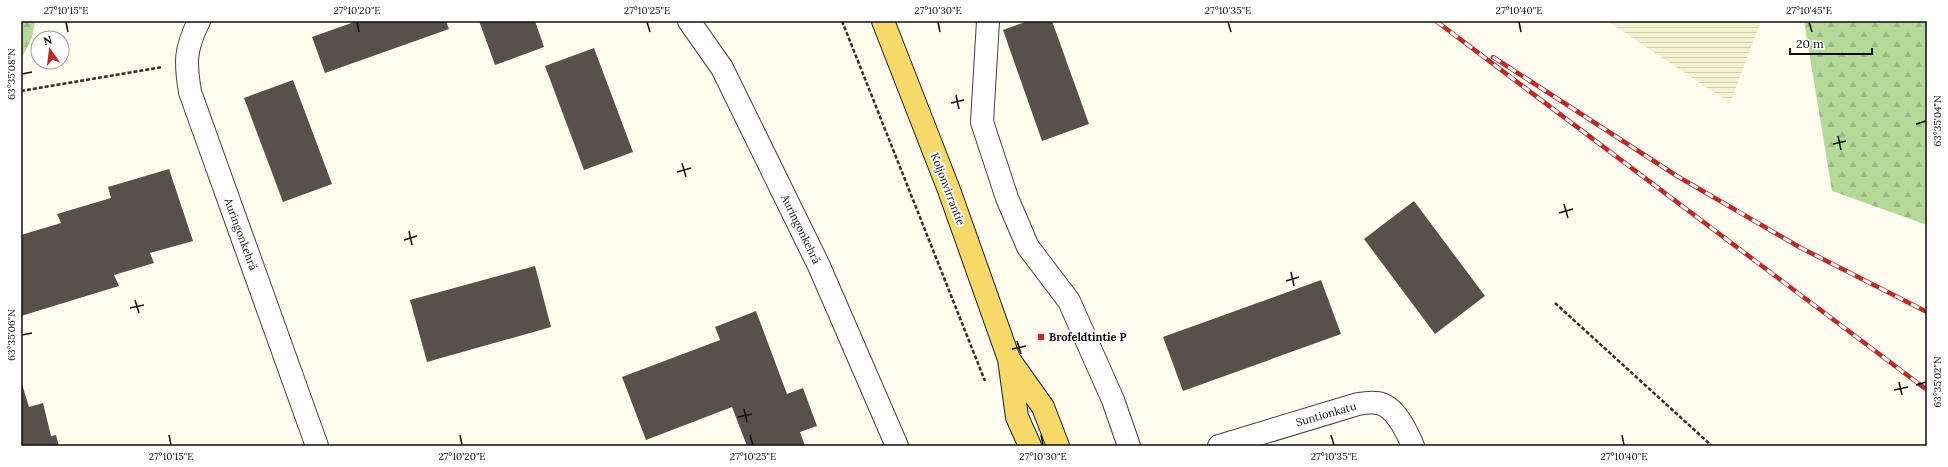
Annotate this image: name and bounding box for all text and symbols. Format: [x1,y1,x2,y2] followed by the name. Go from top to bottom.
[44,4,88,17] text: 27°10'15"E
[333,4,381,17] text: 27°10'20"E
[624,4,670,17] text: 27°10'25"E
[914,4,962,17] text: 27°10'30"E
[1205,4,1251,17] text: 27°10'35"E
[1496,4,1542,17] text: 27°10'40"E
[1786,4,1832,17] text: 27°10'45"E
[30,30,70,70] north arrow
[1790,30,1872,56] scale bar
[42,32,54,48] text: N
[1796,36,1824,51] text: 20 m
[5,48,18,100] text: 63°35'08"N
[1931,95,1944,147] text: 63°35'04"N
[928,151,968,227] street label: Koljonvirrantie
[778,191,824,266] street label: Auringonkehrä
[221,195,261,272] street label: Auringonkehrä
[5,309,18,361] text: 63°35'06"N
[1049,330,1126,344] place label: Brofeldtintie P
[1036,332,1046,342] marker: Brofeldtintie P
[1931,356,1944,408] text: 63°35'02"N
[1294,399,1358,429] street label: Suntionkatu
[149,450,193,463] text: 27°10'15"E
[438,450,486,463] text: 27°10'20"E
[730,450,776,463] text: 27°10'25"E
[1019,450,1067,463] text: 27°10'30"E
[1311,450,1357,463] text: 27°10'35"E
[1601,450,1647,463] text: 27°10'40"E

